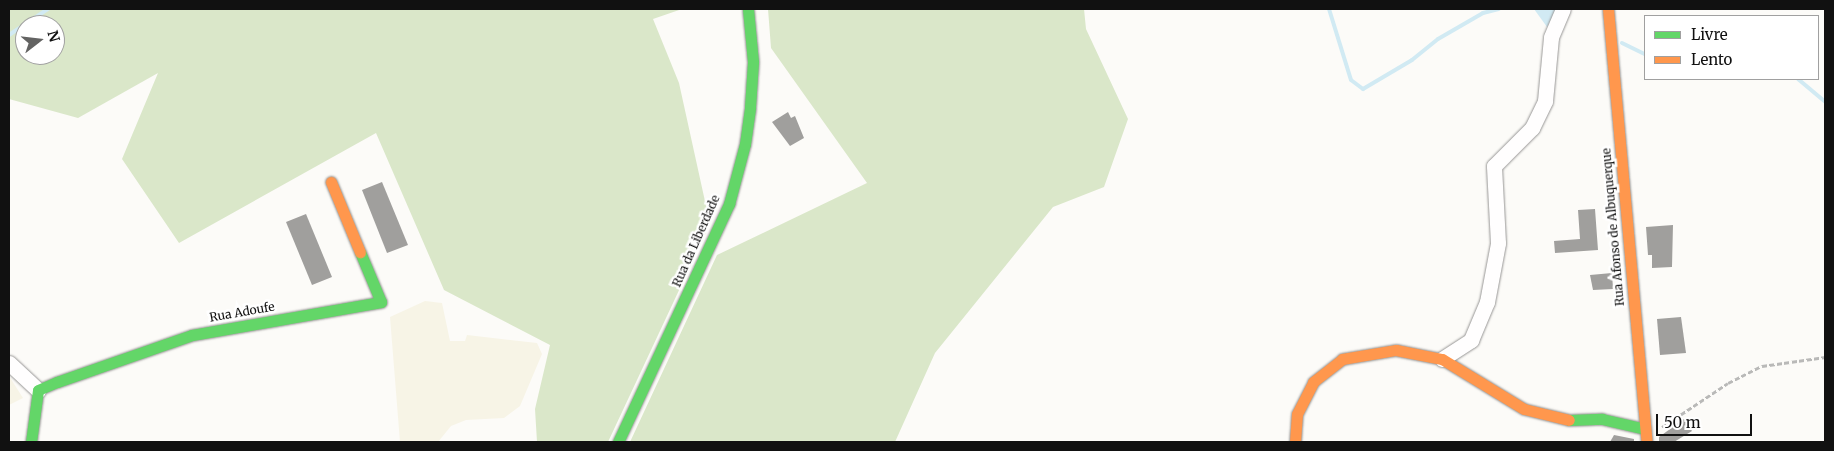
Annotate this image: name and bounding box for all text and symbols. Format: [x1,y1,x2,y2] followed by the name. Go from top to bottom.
[15,15,65,65] north arrow
[1644,15,1819,80] legend
[1691,25,1728,44] text: Livre
[43,28,64,44] text: N
[1691,50,1732,69] text: Lento
[1599,147,1627,307] street label: Rua Afonso de Albuquerque
[669,193,723,289] street label: Rua da Liberdade
[208,299,276,325] street label: Rua Adoufe
[1659,404,1755,436] scale bar
[1664,413,1701,432] text: 50 m

